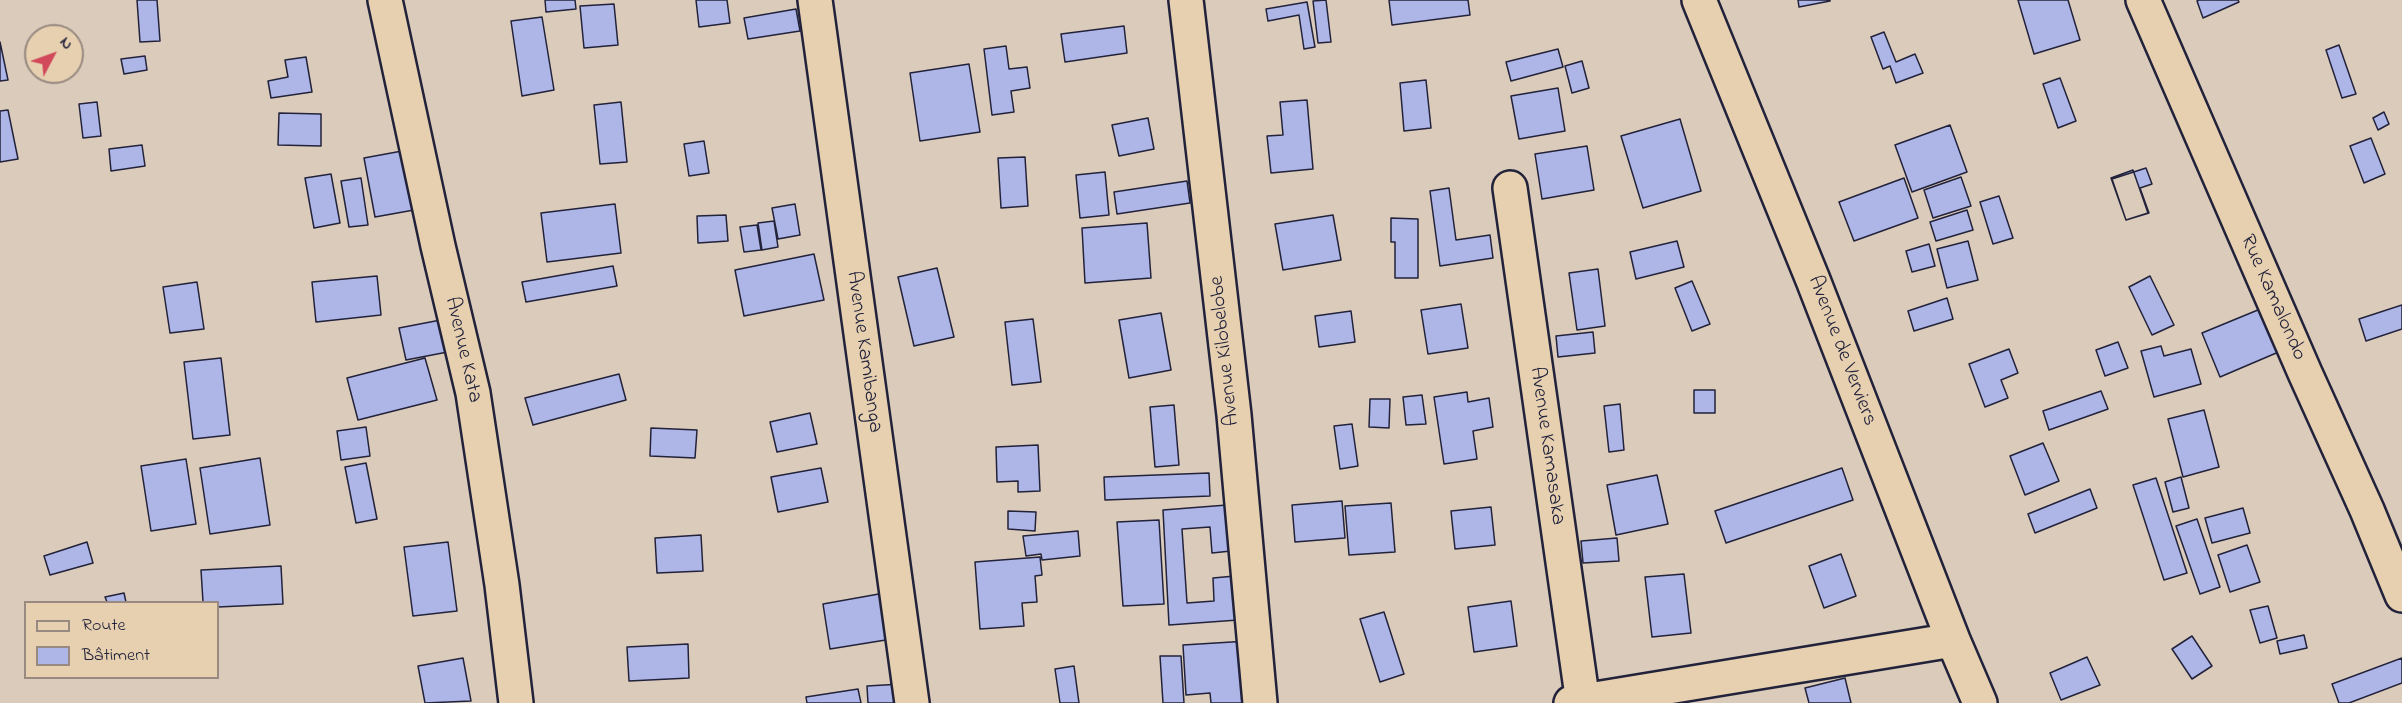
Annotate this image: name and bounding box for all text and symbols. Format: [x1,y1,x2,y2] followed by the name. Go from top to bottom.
[24,24,84,84] north arrow
[53,32,79,55] text: N
[2233,231,2311,365] street label: Rue Kamalondo
[839,269,887,435] street label: Avenue Kamibanga
[1801,272,1881,430] street label: Avenue de Verviers
[1206,275,1246,427] street label: Avenue Kilobelobe
[438,295,486,405] street label: Avenue Kata
[1522,365,1570,527] street label: Avenue Kamasaka
[24,601,219,679] legend
[82,613,126,639] text: Route
[82,643,150,669] text: Bâtiment

